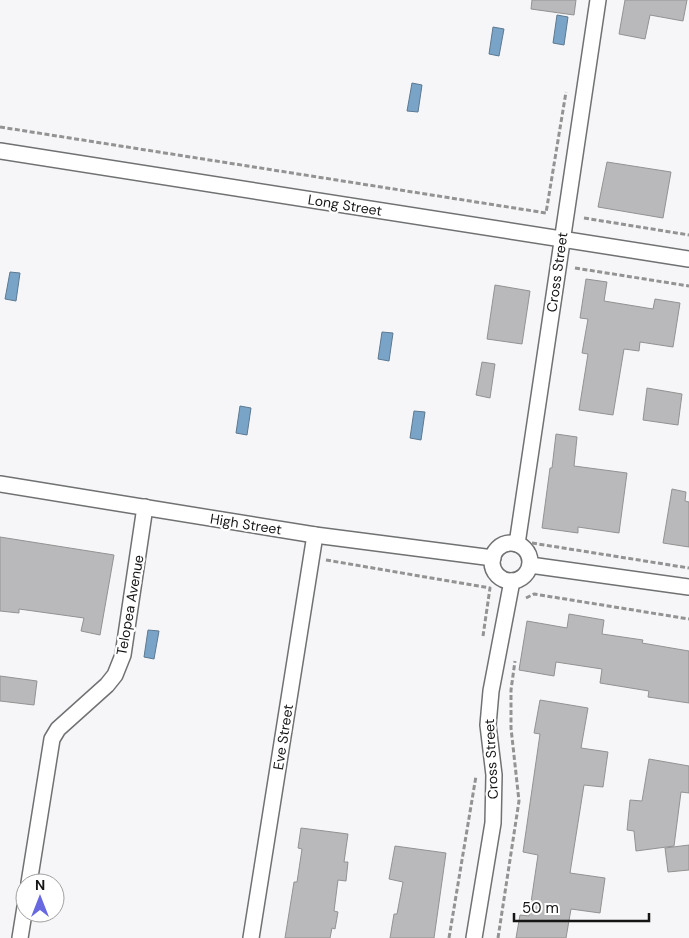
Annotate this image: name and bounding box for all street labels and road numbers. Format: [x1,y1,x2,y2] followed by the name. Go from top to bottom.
[307,190,383,220] street label: Long Street
[542,231,572,313] street label: Cross Street
[209,509,283,539] street label: High Street
[112,553,148,657] street label: Telopea Avenue
[269,703,297,771] street label: Eve Street
[480,718,502,800] street label: Cross Street

